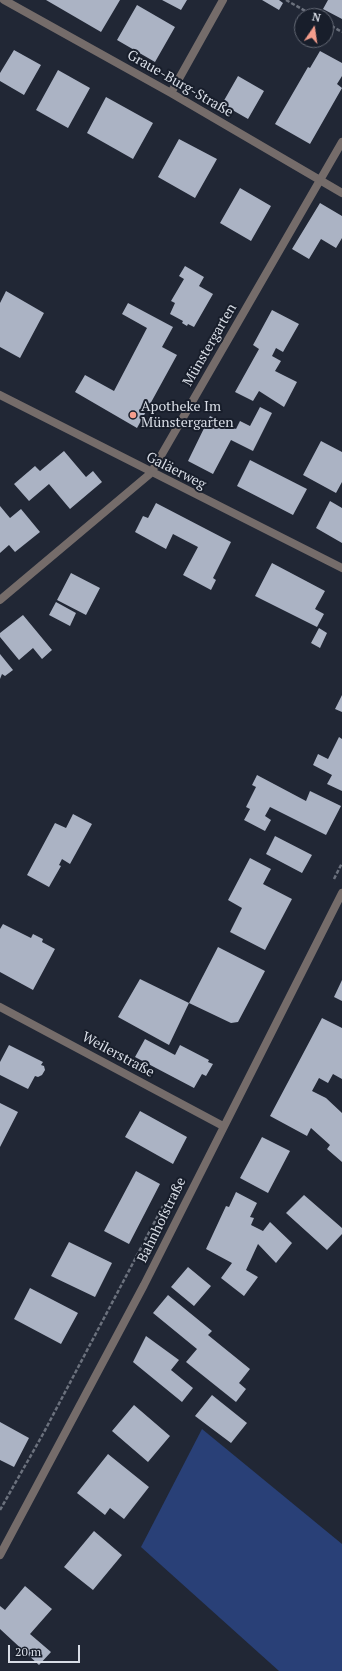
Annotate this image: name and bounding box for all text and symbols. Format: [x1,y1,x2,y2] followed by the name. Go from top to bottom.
[294,8,334,48] north arrow
[311,10,322,25] text: N
[124,47,236,121] street label: Graue-Burg-Straße
[180,301,240,389] street label: Münstergarten
[141,399,234,432] place label: Apotheke Im Münstergarten
[128,410,138,420] marker: Apotheke Im Münstergarten
[143,449,209,493] street label: Galäerweg
[79,1029,157,1081] street label: Weilerstraße
[134,1175,190,1265] street label: Bahnhofstraße
[10,1637,82,1663] scale bar
[15,1644,41,1659] text: 20 m

